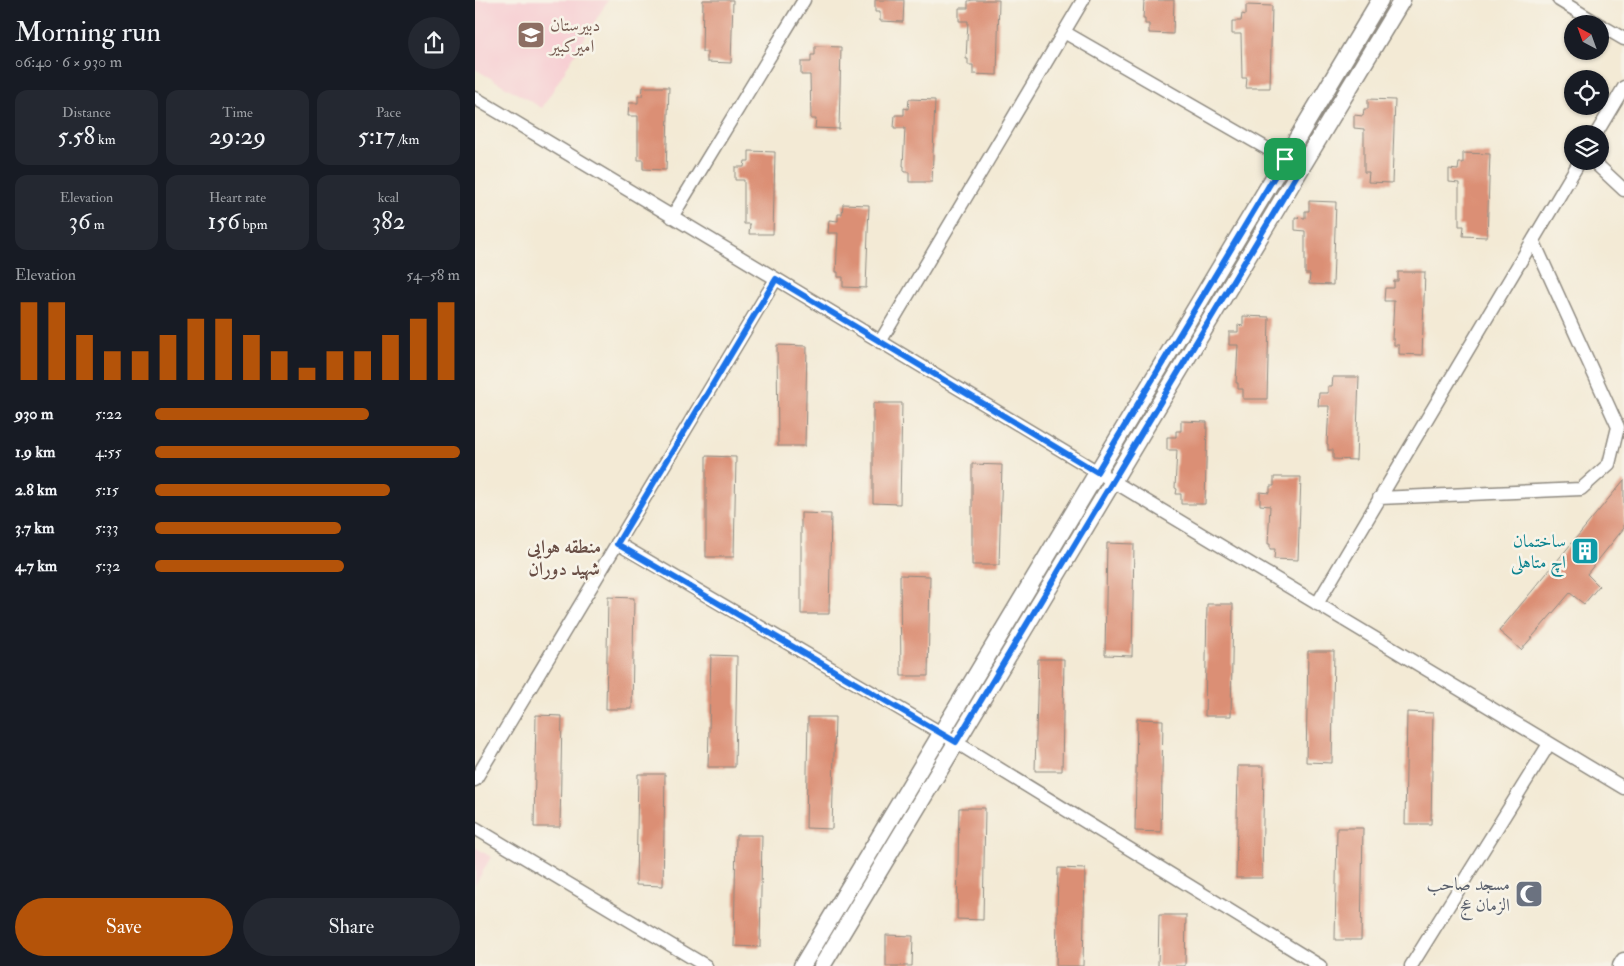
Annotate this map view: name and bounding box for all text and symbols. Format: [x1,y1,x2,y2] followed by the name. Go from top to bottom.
[548,14,600,58] place label: دبیرستان امیرکبیر
[15,15,161,50] text: Morning run
[1564,15,1609,60] north arrow
[1564,15,1609,170] map controls
[408,17,460,69] button: share
[516,20,546,50] school or university icon: دبیرستان امیرکبیر
[15,52,122,72] text: 06:40 · 6 × 930 m
[1564,70,1609,115] button: locate
[62,104,111,121] text: Distance
[222,104,253,121] text: Time
[376,104,401,121] text: Pace
[57,121,95,152] text: 5.58
[209,121,266,152] text: 29:29
[358,121,395,152] text: 5:17
[1564,125,1609,170] button: layers
[95,131,116,148] text: km
[395,131,419,148] text: /km
[1264,138,1306,180] pin
[1271,145,1299,173] icon: arrive
[60,189,113,206] text: Elevation
[209,189,266,206] text: Heart rate
[378,189,399,206] text: kcal
[68,206,91,237] text: 36
[207,206,240,237] text: 156
[372,206,406,237] text: 382
[91,216,105,233] text: m
[240,216,268,233] text: bpm
[15,265,76,285] text: Elevation
[406,265,460,285] text: 54–58 m
[15,404,53,424] text: 930 m
[95,404,122,424] text: 5:22
[15,442,55,462] text: 1.9 km
[95,442,122,462] text: 4:55
[15,480,57,500] text: 2.8 km
[95,480,119,500] text: 5:15
[15,518,54,538] text: 3.7 km
[95,518,118,538] text: 5:33
[1511,530,1566,578] place label: ساختمان اچ متاهلی
[526,535,601,581] district label: منطقه هوایی شهید دوران
[1570,536,1600,566] building icon: ساختمان اچ متاهلی
[15,556,57,576] text: 4.7 km
[95,556,120,576] text: 5:32
[1427,873,1510,921] place label: مسجد صاحب الزمان عج
[1514,879,1544,909] mosque icon: مسجد صاحب الزمان عج
[15,898,233,956] button: Save
[243,898,460,956] button: Share

